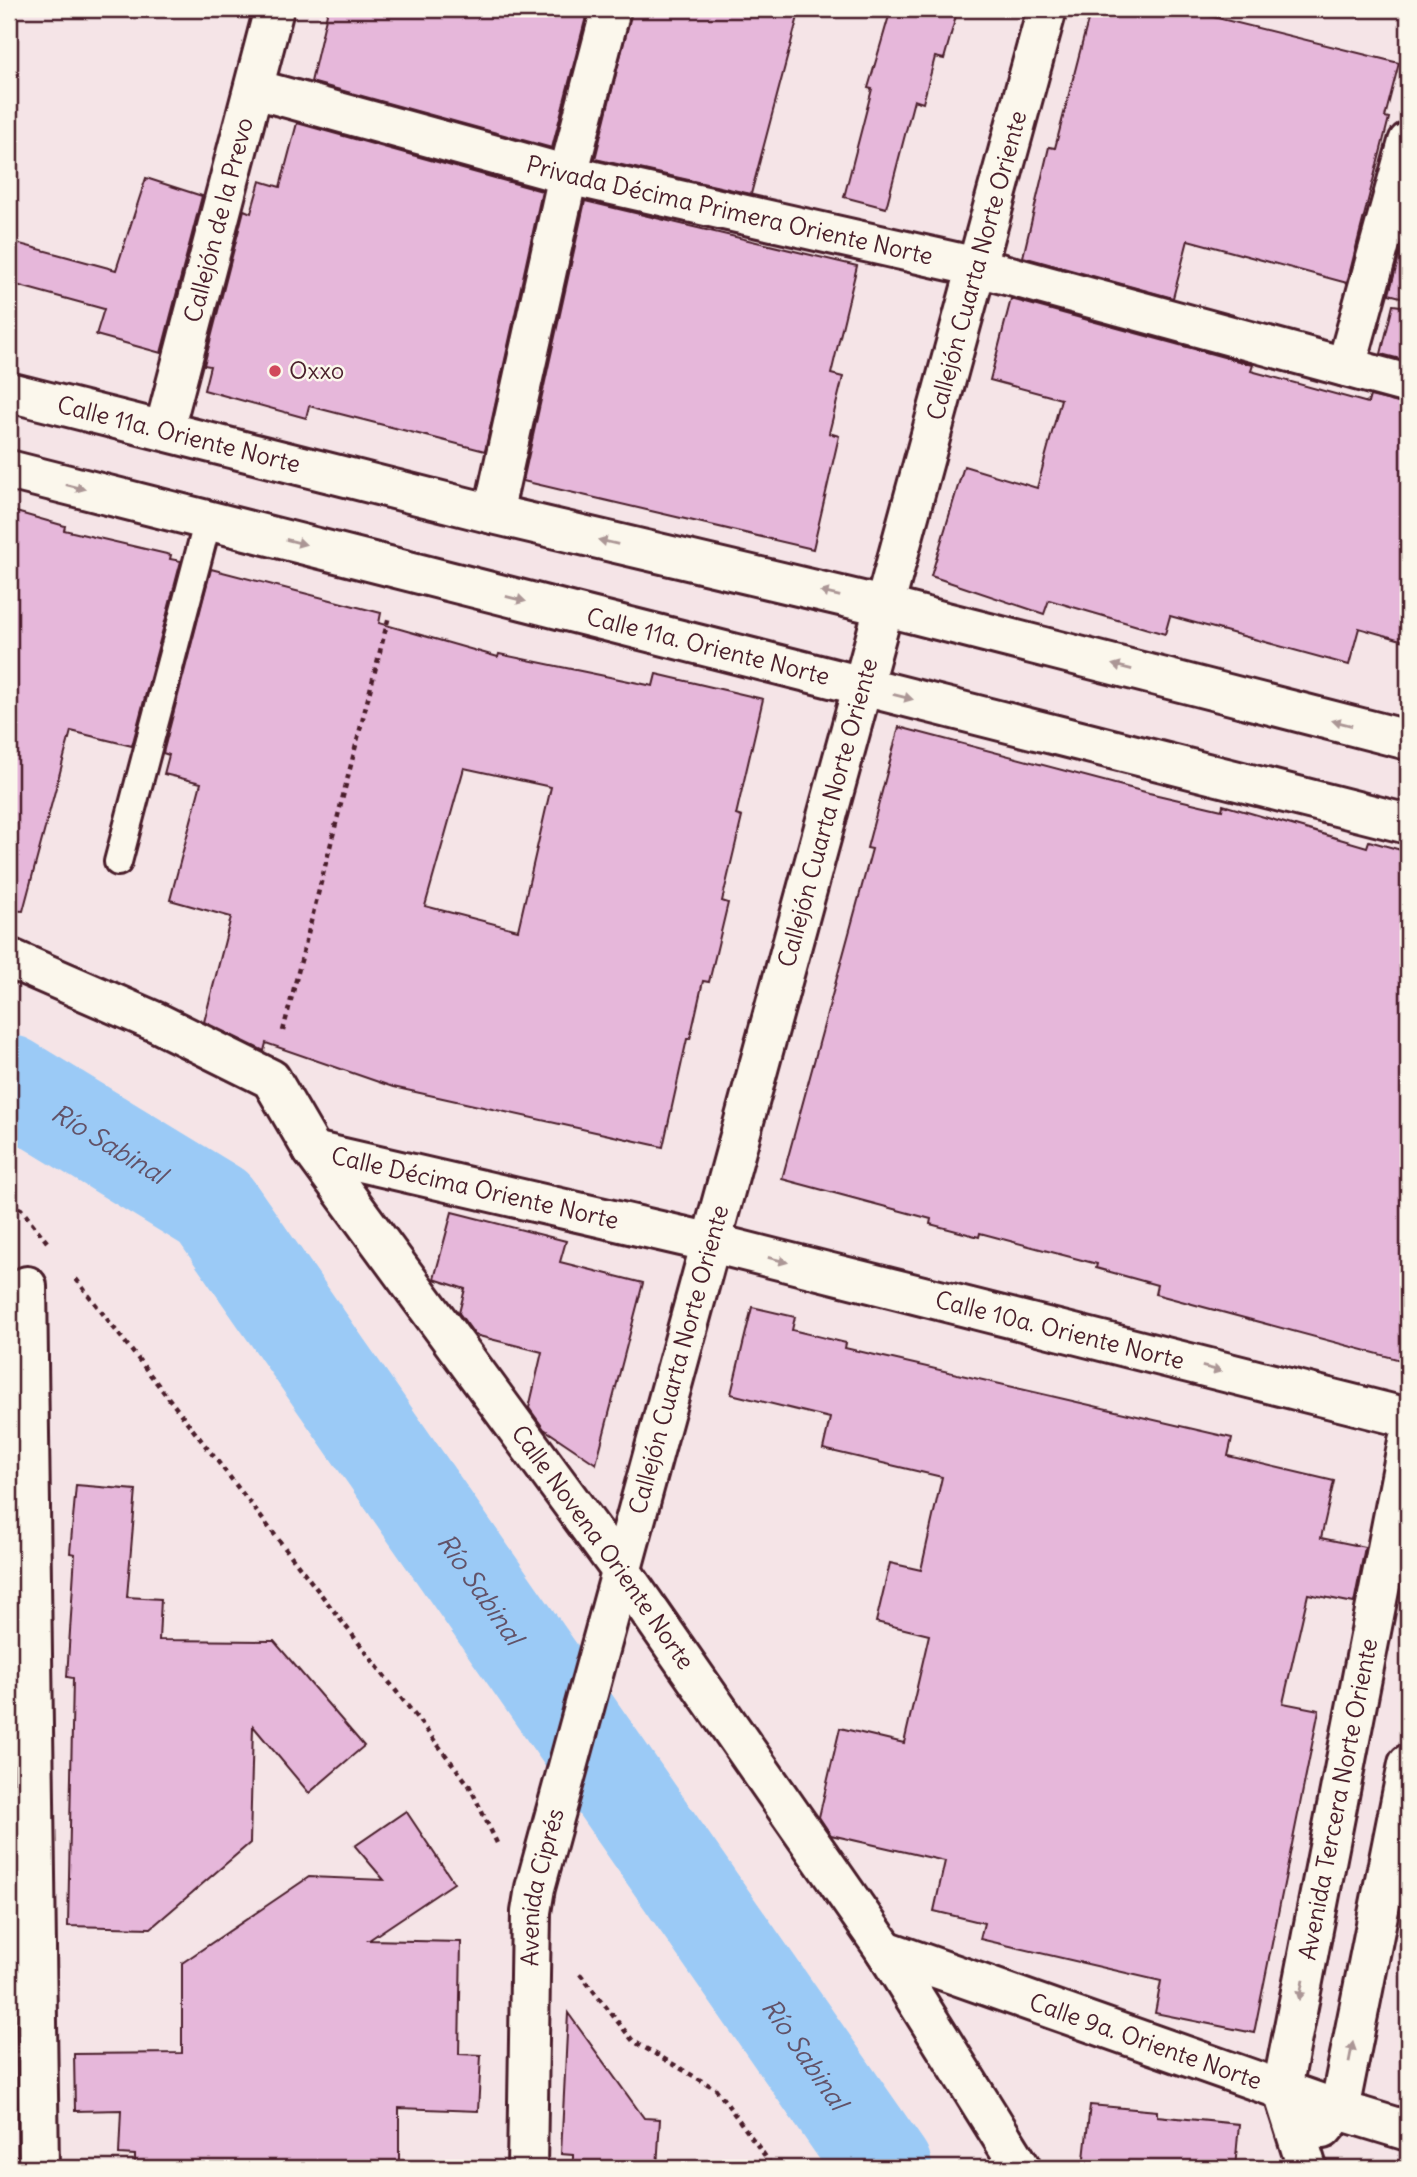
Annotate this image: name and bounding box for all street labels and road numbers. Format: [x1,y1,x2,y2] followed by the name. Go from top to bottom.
[920,107,1033,423] street label: Callejón Cuarta Norte Oriente
[177,114,259,325] street label: Callejón de la Prevo
[523,148,936,271] street label: Privada Décima Primera Oriente Norte
[54,389,304,479] street label: Calle 11a. Oriente Norte
[584,601,833,691] street label: Calle 11a. Oriente Norte
[771,654,884,970] street label: Callejón Cuarta Norte Oriente
[328,1140,622,1235] street label: Calle Décima Oriente Norte
[622,1201,734,1517] street label: Callejón Cuarta Norte Oriente
[932,1284,1188,1375] street label: Calle 10a. Oriente Norte
[505,1419,701,1675] street label: Calle Novena Oriente Norte
[1291,1636,1383,1963] street label: Avenida Tercera Norte Oriente
[514,1805,570,1967] street label: Avenida Ciprés
[1025,1986,1266,2096] street label: Calle 9a. Oriente Norte

